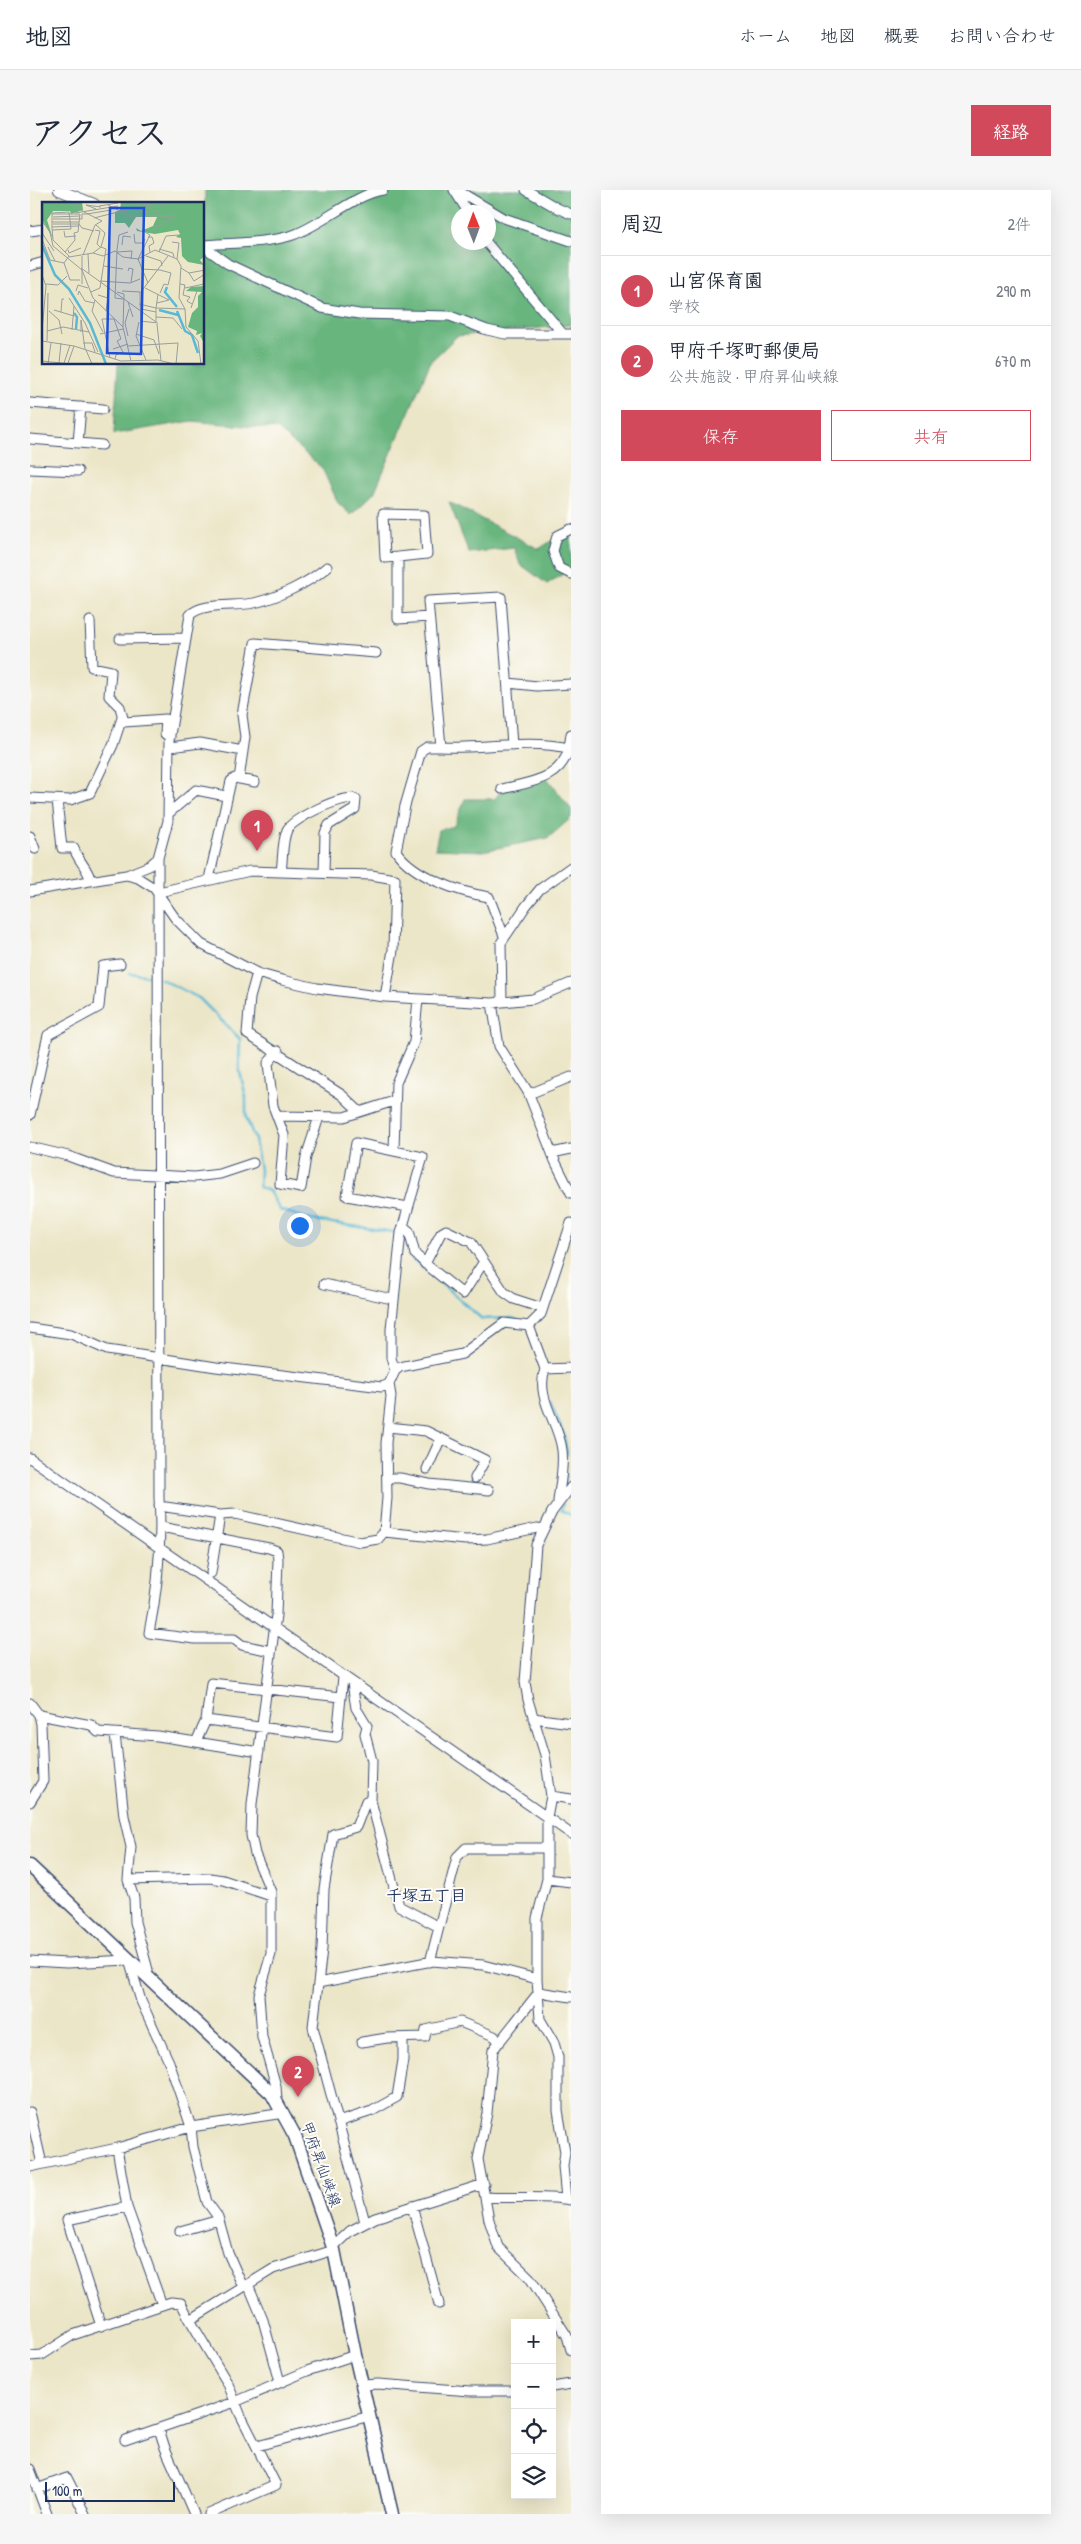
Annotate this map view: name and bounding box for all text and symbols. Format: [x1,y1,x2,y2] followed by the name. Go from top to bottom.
[25,20,73,52] text: 地図
[739,23,792,48] text: ホーム
[820,23,856,48] text: 地図
[884,23,920,48] text: 概要
[948,23,1056,48] text: お問い合わせ
[971,105,1051,156] button: 経路
[30,109,168,156] text: アクセス
[42,202,205,365] inset map
[451,205,496,250] north arrow
[621,209,663,238] text: 周辺
[1008,213,1031,235] text: 2件
[668,267,763,293] text: 山宮保育園
[634,280,640,302] text: 1
[996,280,1031,302] text: 290 m
[668,295,700,317] text: 学校
[668,337,820,363] text: 甲府千塚町郵便局
[633,350,641,372] text: 2
[995,350,1031,372] text: 670 m
[668,365,839,387] text: 公共施設 · 甲府昇仙峡線
[621,410,821,461] button: 保存
[831,410,1031,461] button: 共有
[241,810,273,851] pin: 1
[287,1213,313,1239] your location
[386,1884,466,1906] district label: 千塚五丁目
[282,2056,314,2097] pin: 2
[296,2118,347,2210] street label: 甲府昇仙峡線
[511,2319,556,2499] map controls
[511,2319,556,2364] button: +
[511,2364,556,2409] button: −
[511,2409,556,2454] button: locate
[511,2454,556,2499] button: layers
[45,2479,175,2502] scale bar
[52,2481,82,2500] text: 100 m

